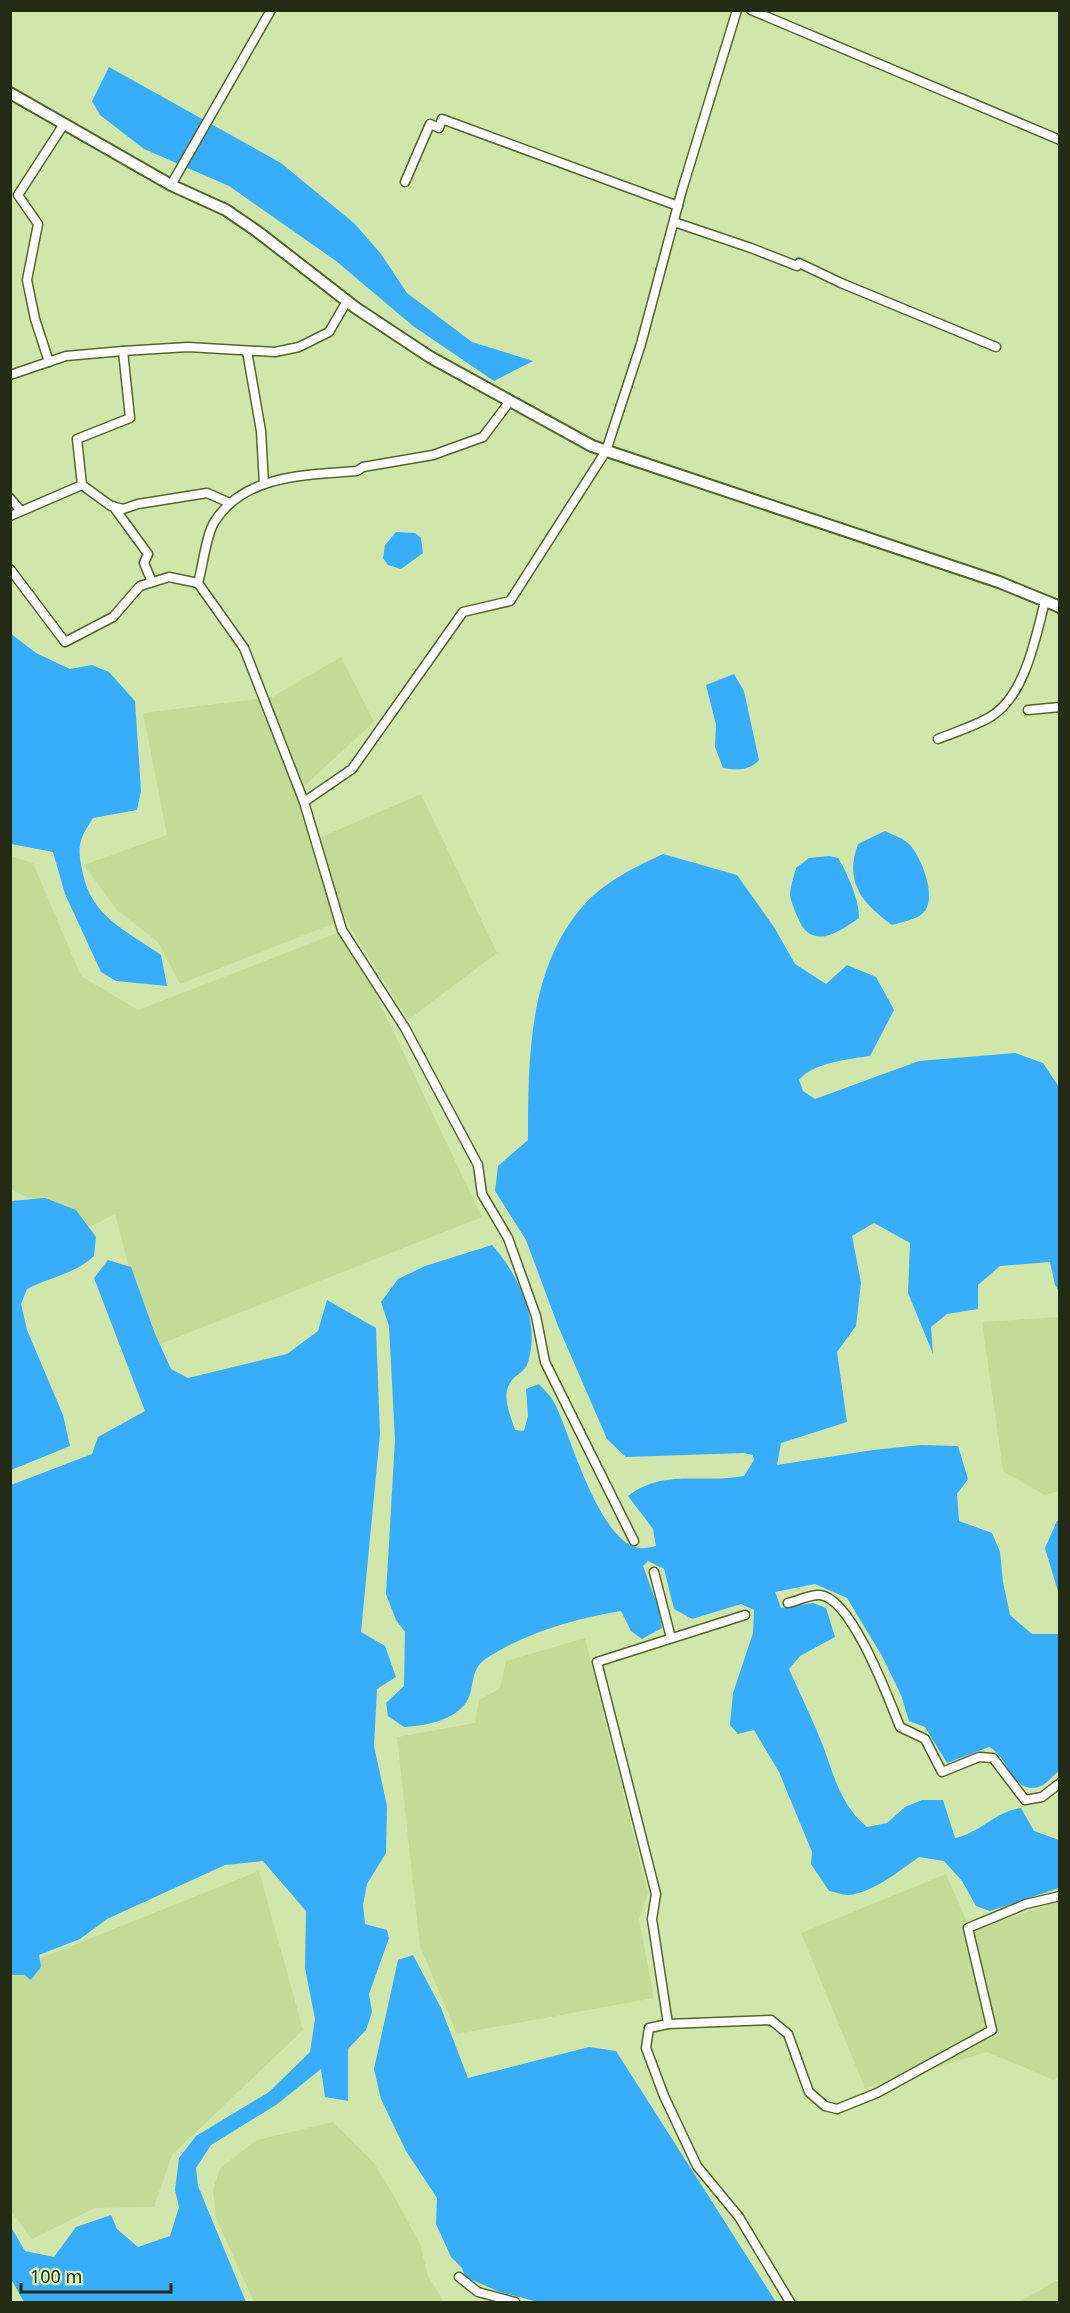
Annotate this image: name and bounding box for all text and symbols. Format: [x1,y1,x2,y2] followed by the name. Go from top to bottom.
[21,2256,171,2294] scale bar
[30,2264,82,2288] text: 100 m

